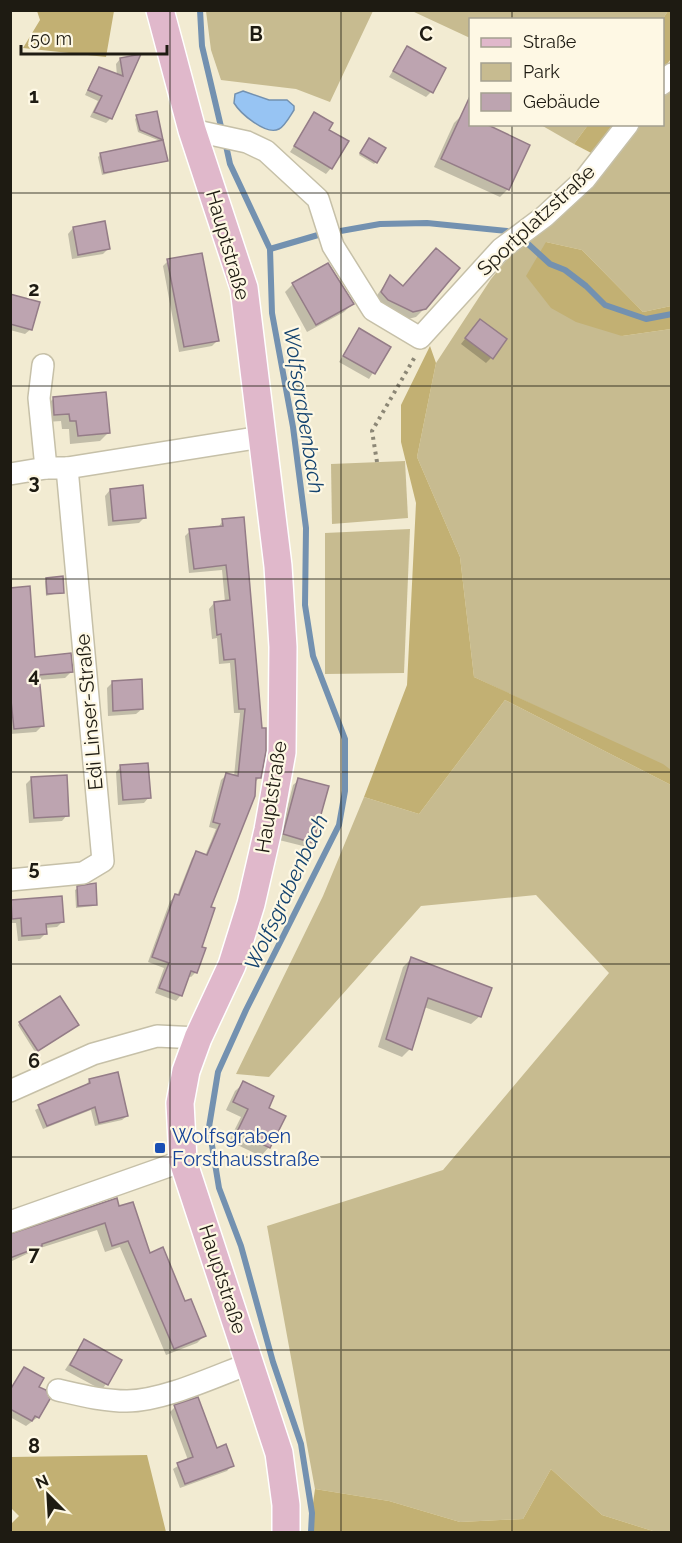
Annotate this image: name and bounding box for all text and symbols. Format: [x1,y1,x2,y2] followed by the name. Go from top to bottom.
[21,18,166,56] scale bar
[469,18,664,126] legend
[249,22,263,46] text: B
[419,22,433,46] text: C
[30,28,72,49] text: 50 m
[523,31,577,52] text: Straße
[523,61,560,82] text: Park
[29,84,39,108] text: 1
[523,91,600,112] text: Gebäude
[472,159,600,281] street label: Sportplatzstraße
[201,187,255,303] street label: Hauptstraße
[28,277,40,301] text: 2
[278,325,330,495] water label: Wolfsgrabenbach
[28,470,40,494] text: 3
[70,633,108,791] street label: Edi Linser-Straße
[28,663,40,687] text: 4
[250,739,292,855] street label: Hauptstraße
[239,810,333,974] water label: Wolfsgrabenbach
[28,856,40,880] text: 5
[28,1049,40,1073] text: 6
[172,1124,320,1171] place label: Wolfsgraben Forsthausstraße
[153,1141,167,1155] marker: Wolfsgraben Forsthausstraße
[194,1221,252,1337] street label: Hauptstraße
[28,1242,40,1266] text: 7
[28,1434,40,1458] text: 8
[18,1465,78,1525] north arrow
[33,1471,52,1493] text: N

